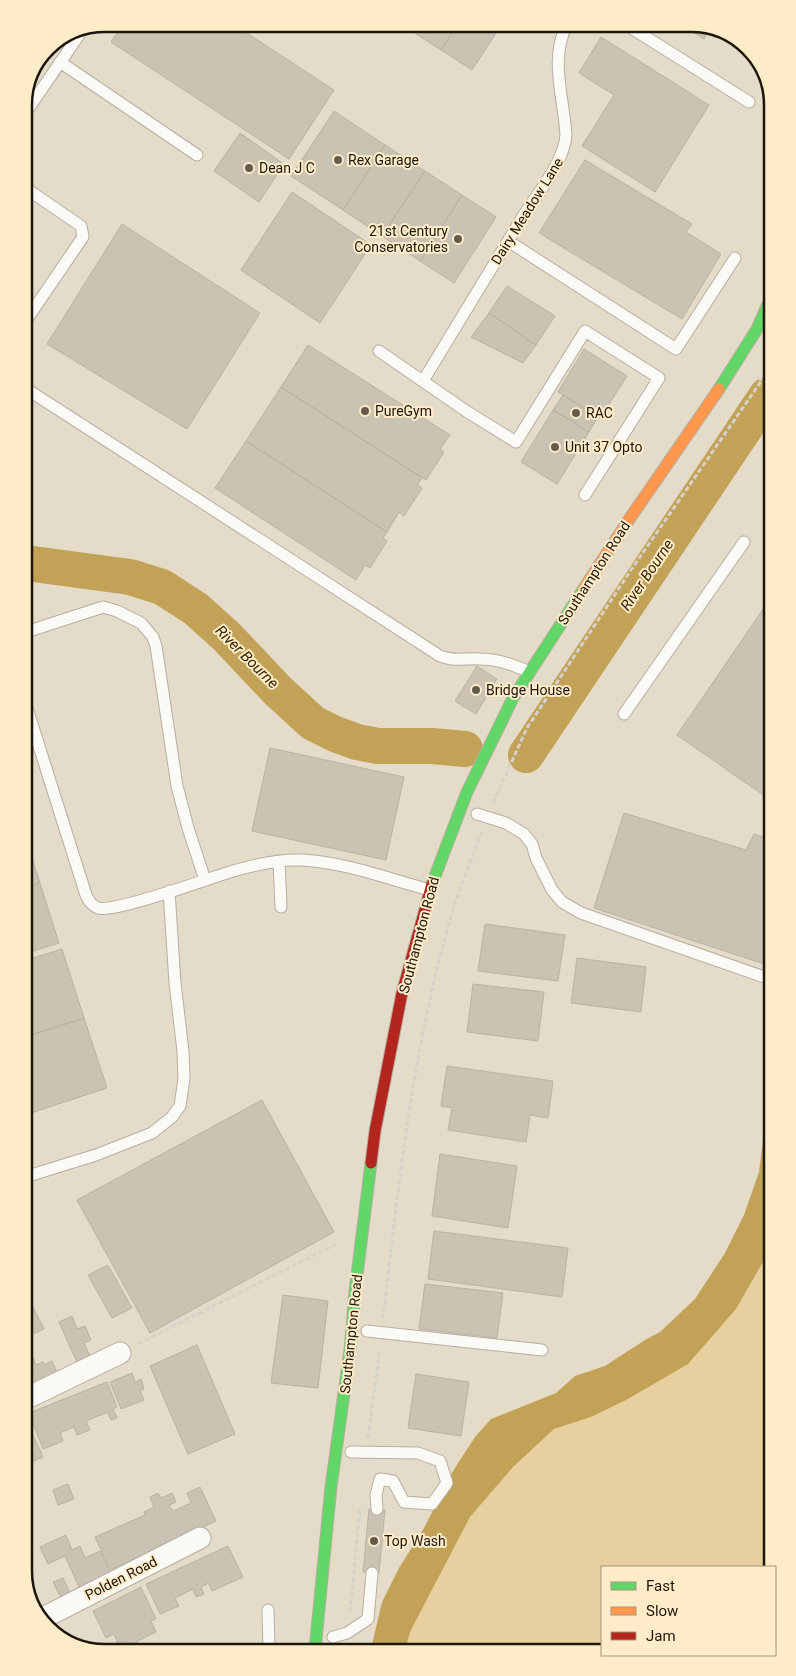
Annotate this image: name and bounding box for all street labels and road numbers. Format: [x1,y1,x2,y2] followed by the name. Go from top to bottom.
[488,155,566,267] street label: Dairy Meadow Lane
[555,518,633,628] street label: Southampton Road
[396,875,442,995] street label: Southampton Road
[337,1274,365,1394] street label: Southampton Road
[82,1553,160,1603] street label: Polden Road

